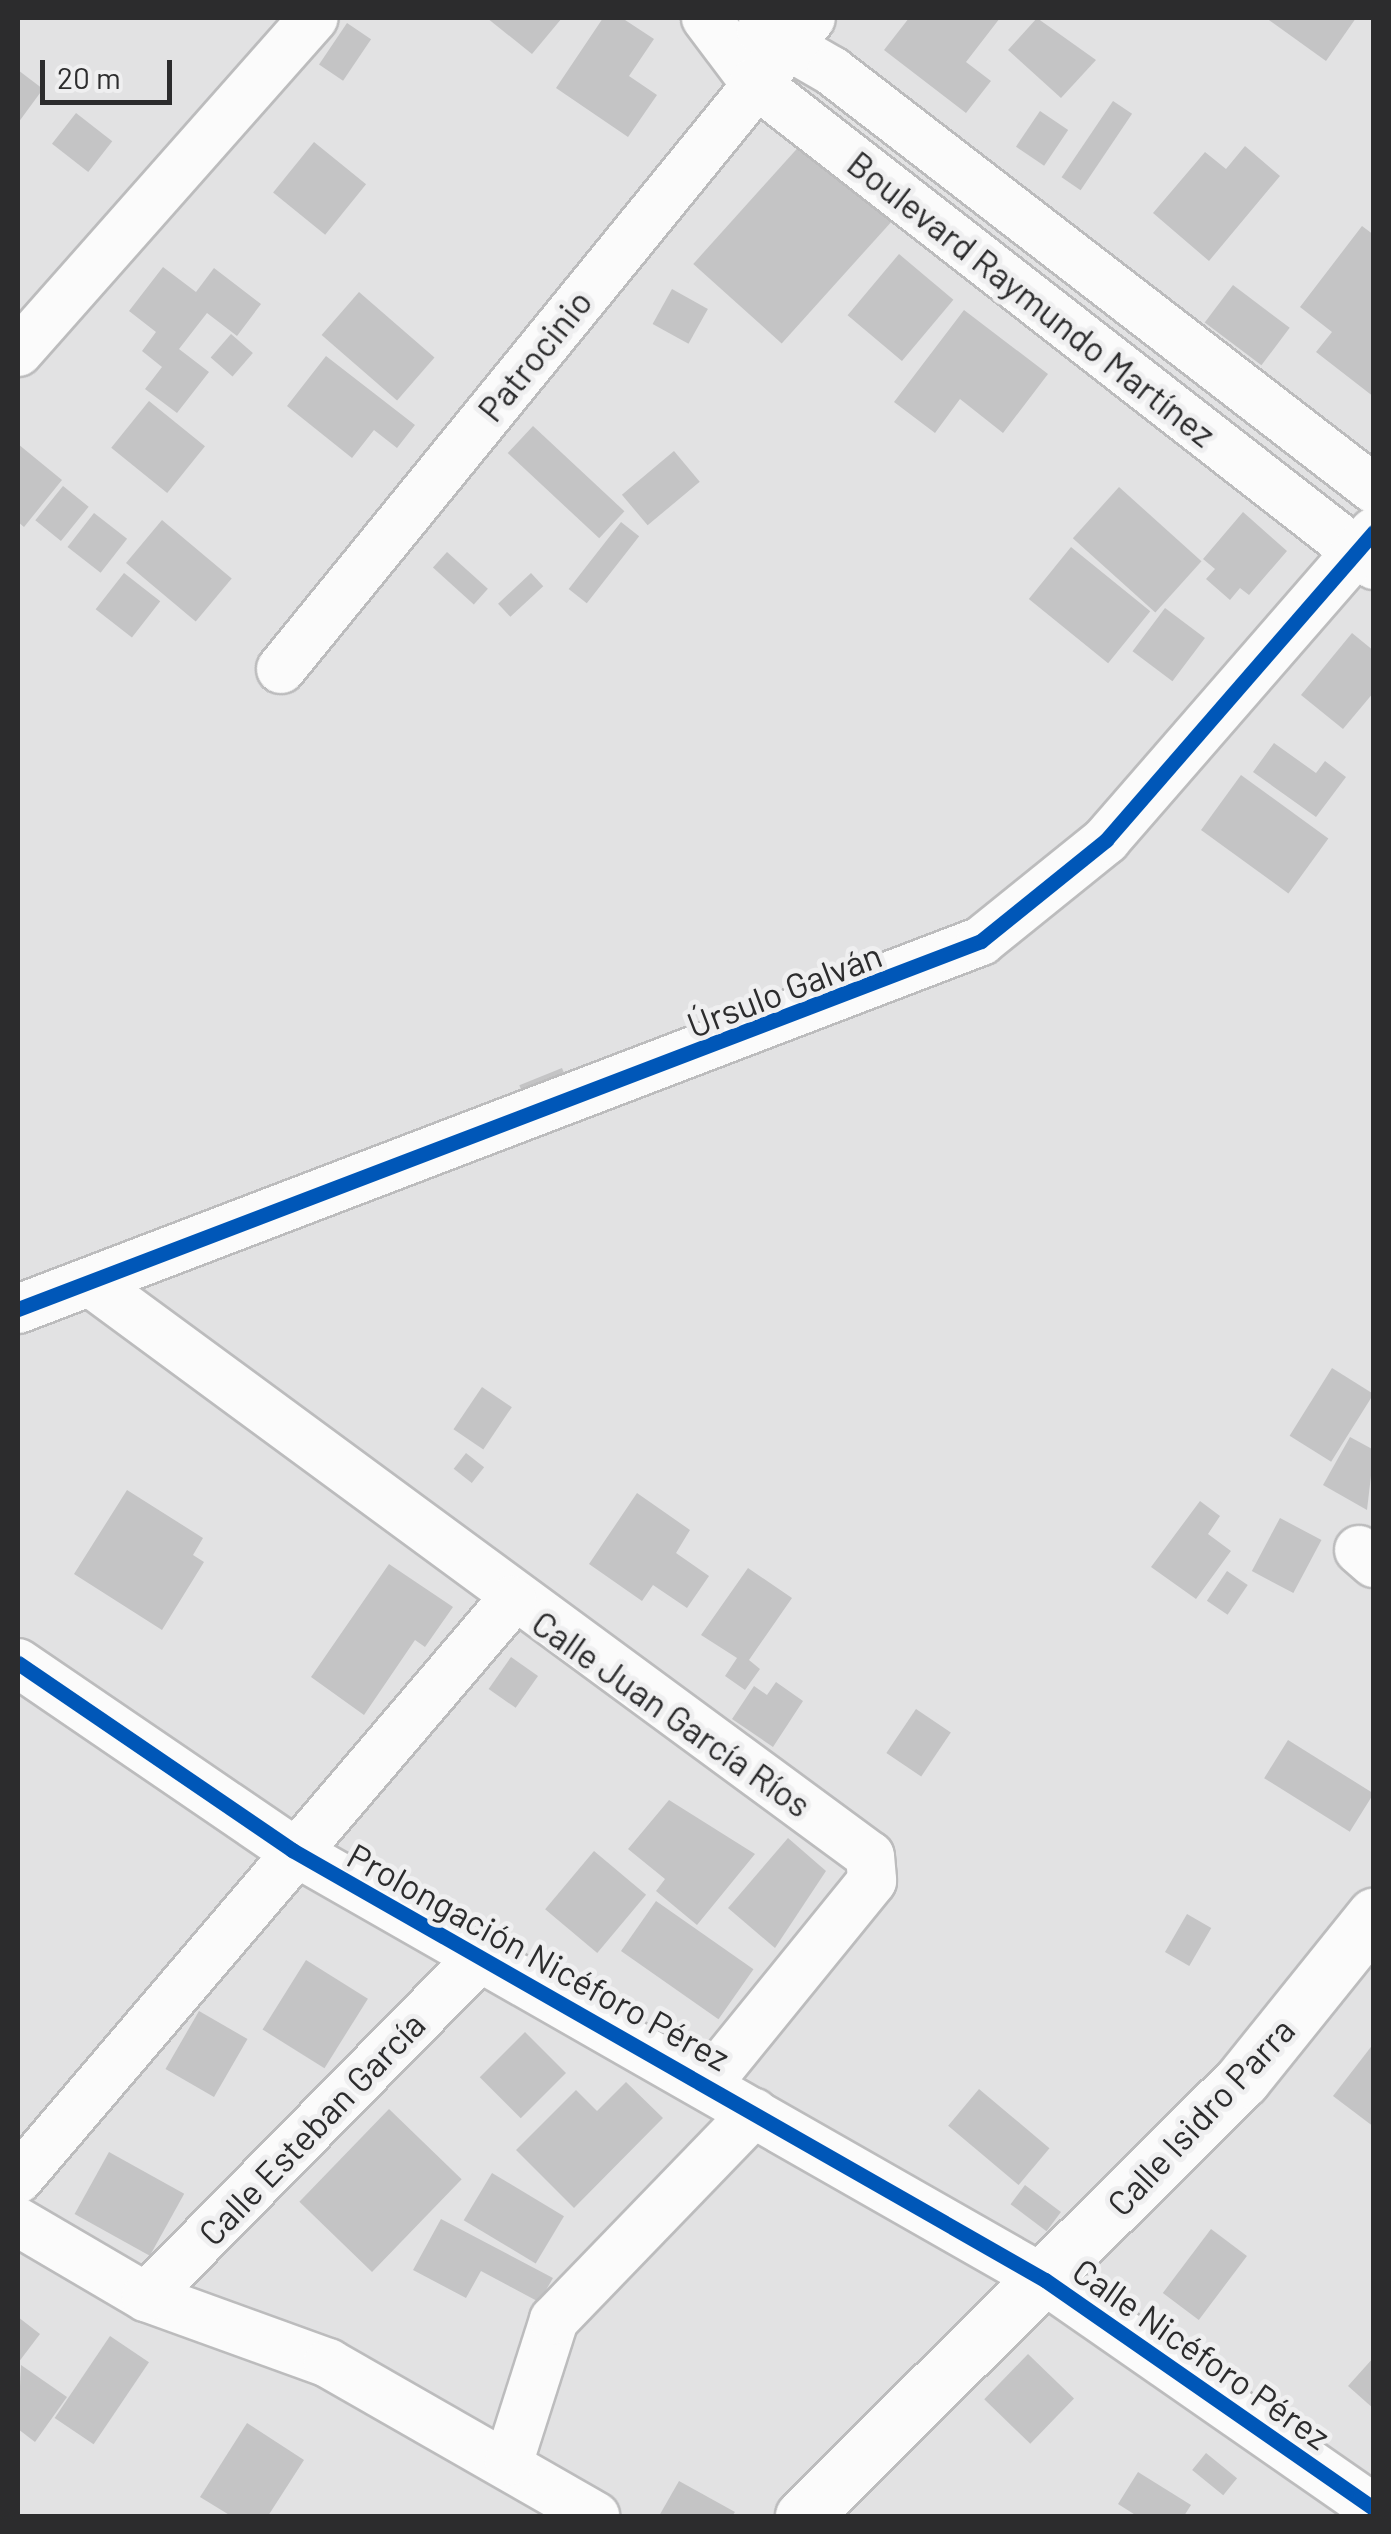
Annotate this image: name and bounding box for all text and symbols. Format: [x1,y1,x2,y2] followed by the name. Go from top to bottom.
[45,40,178,102] scale bar
[57,59,121,95] text: 20 m
[840,141,1224,455] street label: Boulevard Raymundo Martínez
[468,281,600,429] street label: Patrocinio
[681,933,887,1045] street label: Úrsulo Galván
[525,1601,819,1825] street label: Calle Juan García Ríos
[341,1833,737,2079] street label: Prolongación Nicéforo Pérez
[189,2003,433,2253] street label: Calle Esteban García
[1098,2008,1302,2224] street label: Calle Isidro Parra
[1066,2249,1338,2457] street label: Calle Nicéforo Pérez

